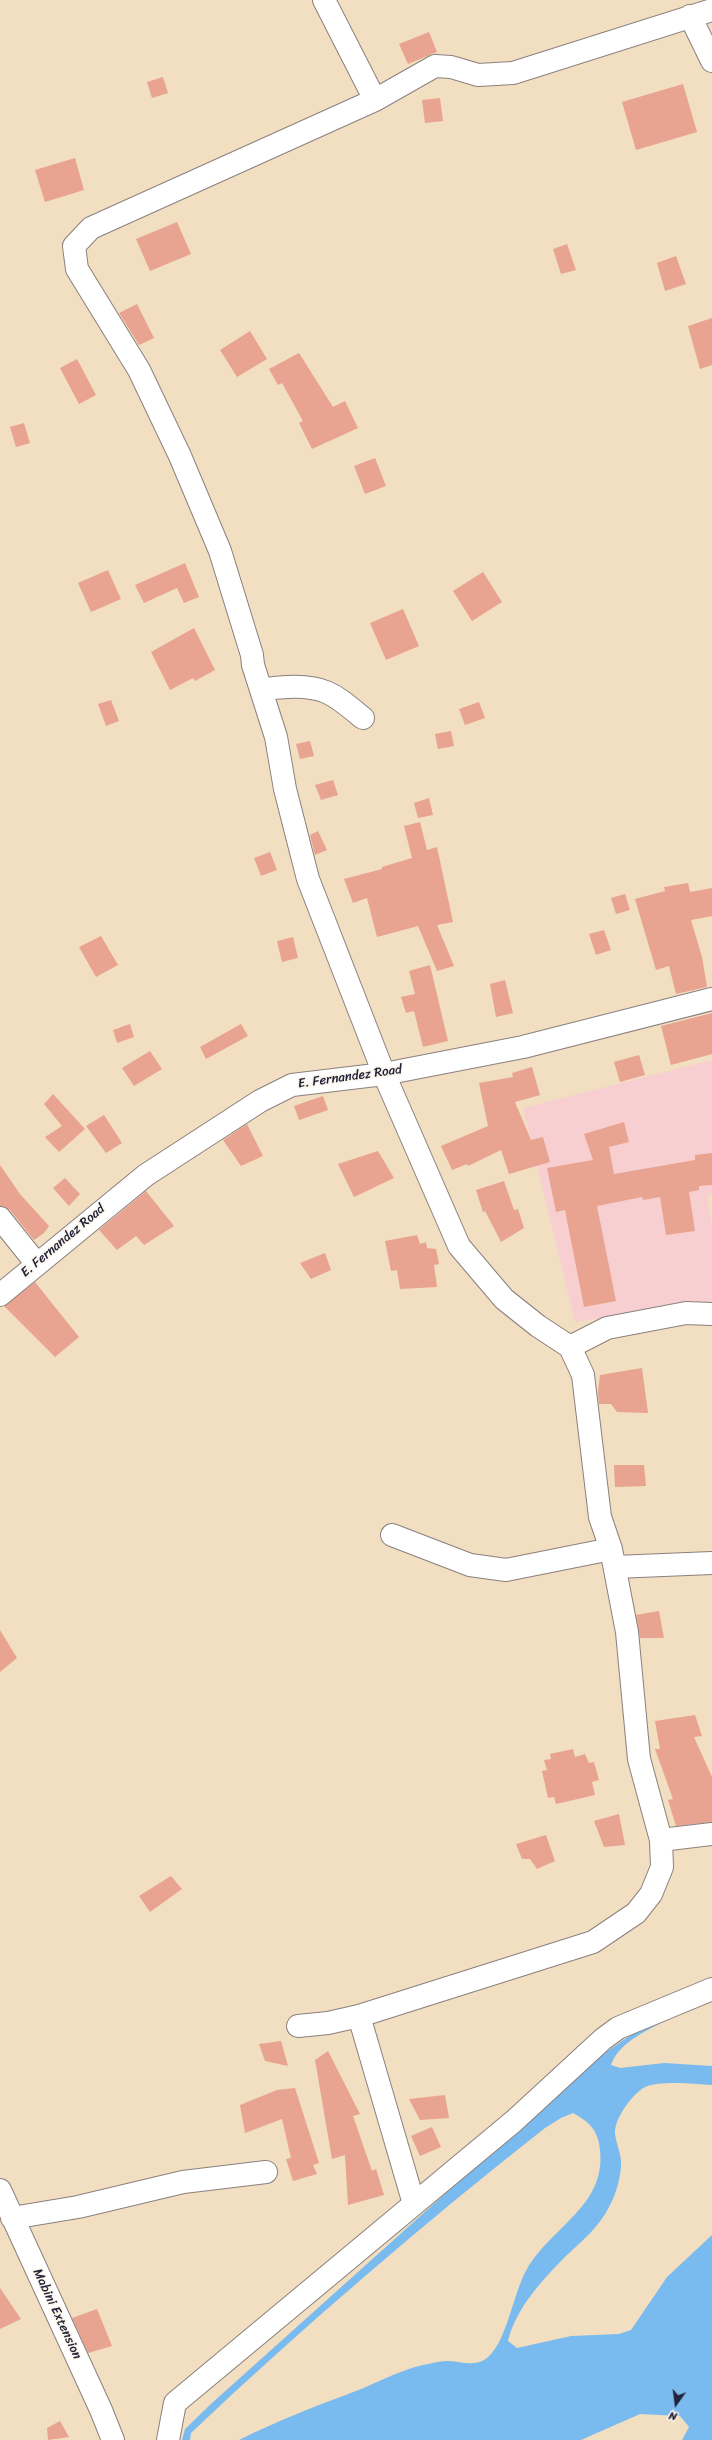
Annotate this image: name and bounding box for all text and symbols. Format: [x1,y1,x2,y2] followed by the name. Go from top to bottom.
[297,1062,403,1092] street label: E. Fernandez Road
[18,1201,108,1281] street label: E. Fernandez Road
[29,2266,85,2362] street label: Mabini Extension
[656,2384,696,2424] north arrow
[667,2406,679,2426] text: N

